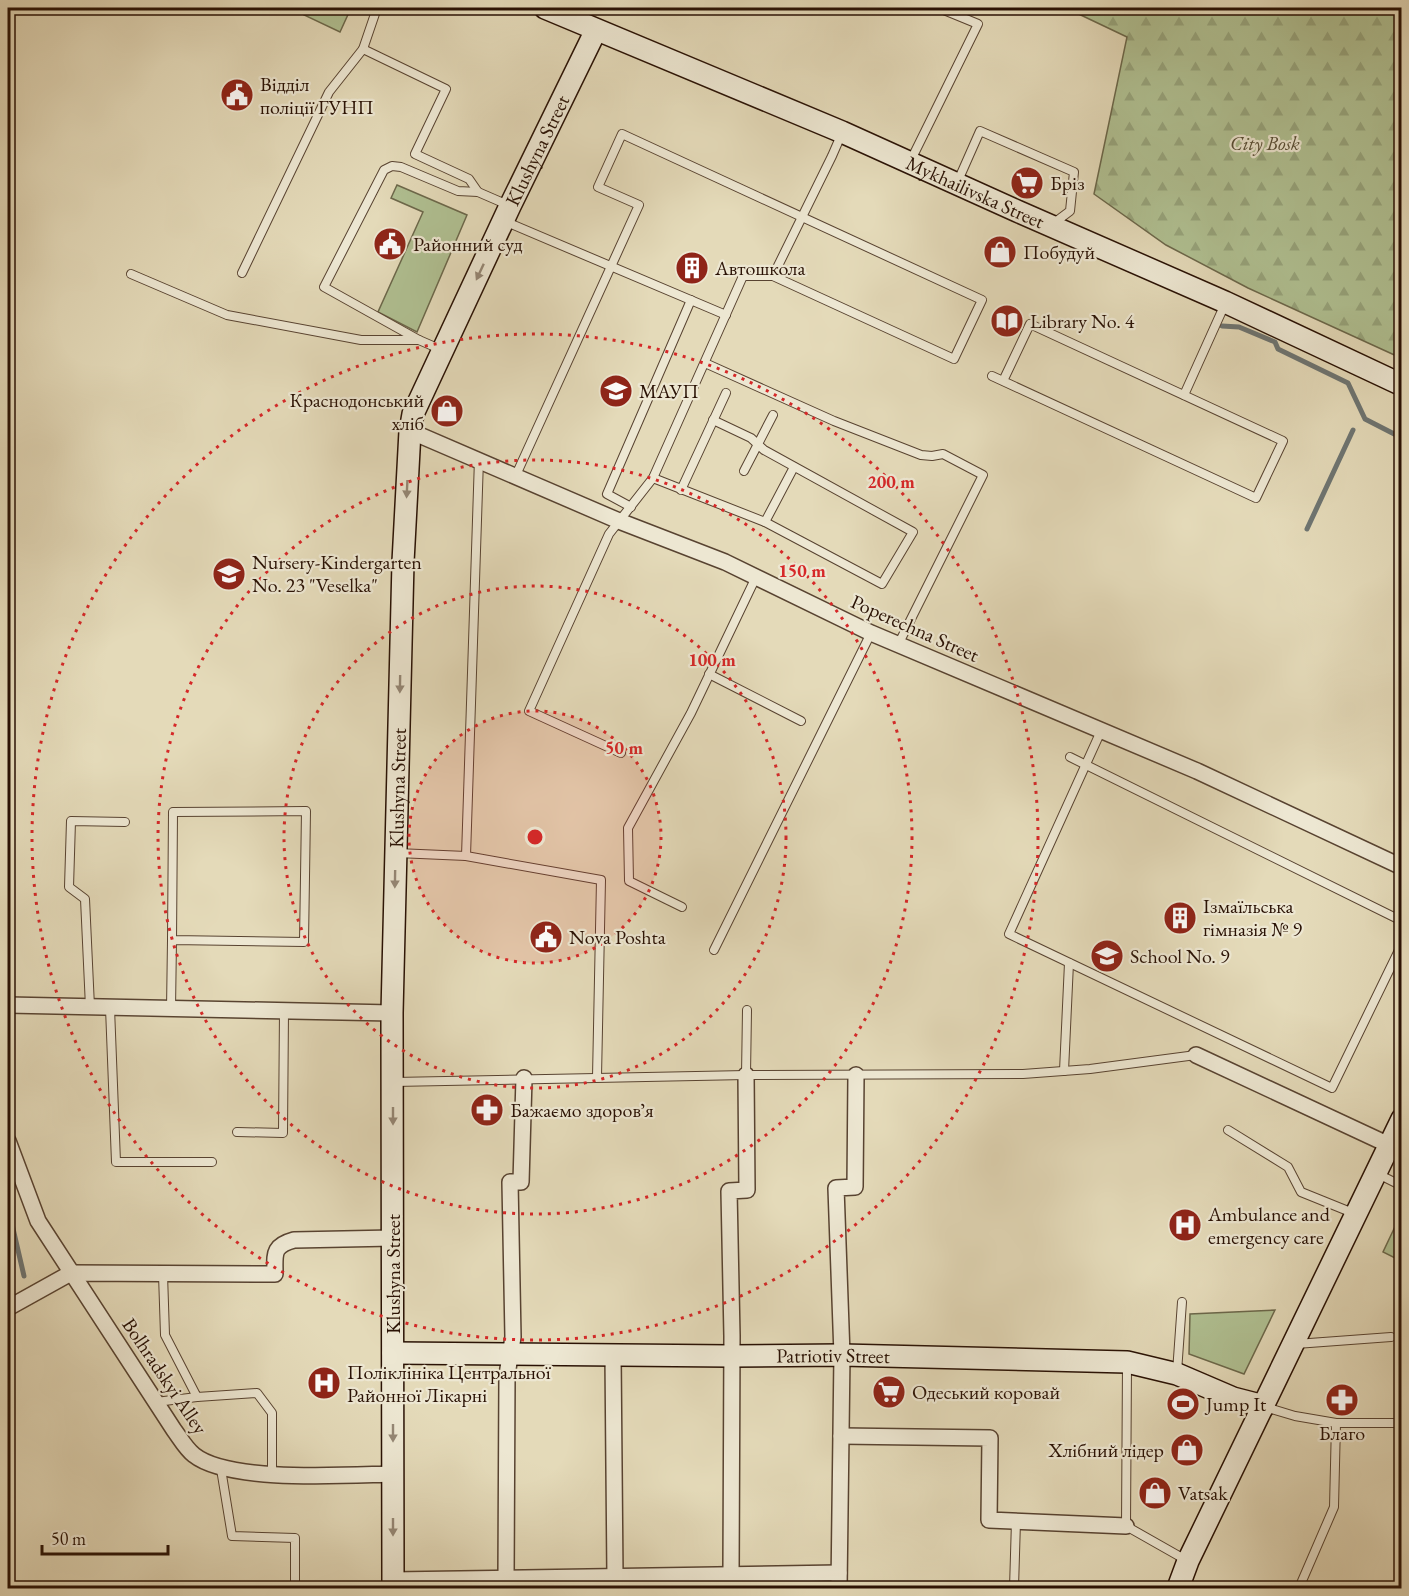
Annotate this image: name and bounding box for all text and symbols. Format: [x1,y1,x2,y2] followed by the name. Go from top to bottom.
[260,71,374,120] place label: Відділ поліції ГУНП
[219,77,255,113] public building icon: Відділ поліції ГУНП
[499,90,576,210] street label: Klushyna Street
[1230,130,1300,156] park label: City Bosk
[902,150,1049,235] street label: Mykhailivska Street
[1009,165,1045,201] supermarket icon: Бріз
[1050,170,1085,196] place label: Бріз
[372,226,408,262] public building icon: Районний суд
[413,231,523,257] place label: Районний суд
[982,234,1018,270] shop icon: Побудуй
[1023,239,1096,265] place label: Побудуй
[674,250,710,286] building icon: Автошкола
[714,255,805,281] place label: Автошкола
[475,263,484,280] one-way arrow
[989,303,1025,339] library icon: Library No. 4
[1030,308,1135,334] place label: Library No. 4
[598,373,634,409] school or university icon: МАУП
[639,378,699,404] place label: МАУП
[289,387,424,436] place label: Краснодонський хліб
[429,393,465,429] shop icon: Краснодонський хліб
[867,470,915,493] text: 200 m
[402,480,411,499] one-way arrow
[252,549,422,598] place label: Nursery-Kindergarten No. 23 "Veselka"
[211,556,247,592] school or university icon: Nursery-Kindergarten No. 23 "Veselka"
[778,559,826,582] text: 150 m
[847,588,984,668] street label: Poperechna Street
[688,648,736,671] text: 100 m
[395,675,404,694] one-way arrow
[383,727,412,848] street label: Klushyna Street
[605,736,643,759] text: 50 m
[525,827,545,847] centre of rings
[390,870,400,889] one-way arrow
[1203,893,1302,942] place label: Ізмаїльська гімназія № 9
[1162,900,1198,936] building icon: Ізмаїльська гімназія № 9
[528,919,564,955] public building icon: Nova Poshta
[569,924,666,950] place label: Nova Poshta
[1089,938,1125,974] school or university icon: School No. 9
[1130,943,1230,969] place label: School No. 9
[469,1092,505,1128] pharmacy icon: Бажаємо здоровʼя
[510,1097,654,1123] place label: Бажаємо здоровʼя
[388,1107,398,1126] one-way arrow
[1207,1201,1331,1250] place label: Ambulance and emergency care
[1167,1207,1203,1243] hospital icon: Ambulance and emergency care
[380,1213,406,1334] street label: Klushyna Street
[117,1313,214,1439] street label: Bolhradskyi Alley
[776,1342,891,1369] street label: Patriotiv Street
[347,1359,552,1408] place label: Поліклініка Центральної Районної Лікарні
[306,1365,342,1401] hospital icon: Поліклініка Центральної Районної Лікарні
[871,1374,907,1410] supermarket icon: Одеський коровай
[912,1379,1061,1405] place label: Одеський коровай
[1324,1382,1360,1418] pharmacy icon: Благо
[1165,1386,1201,1422] sports icon: Jump It
[1204,1391,1267,1417] place label: Jump It
[1319,1420,1365,1446] place label: Благо
[388,1423,398,1442] one-way arrow
[1169,1432,1205,1468] shop icon: Хлібний лідер
[1048,1437,1164,1463] place label: Хлібний лідер
[1137,1475,1173,1511] shop icon: Vatsak
[1178,1480,1228,1506] place label: Vatsak
[42,1518,168,1556] scale bar
[388,1518,398,1537] one-way arrow
[51,1527,86,1550] text: 50 m

